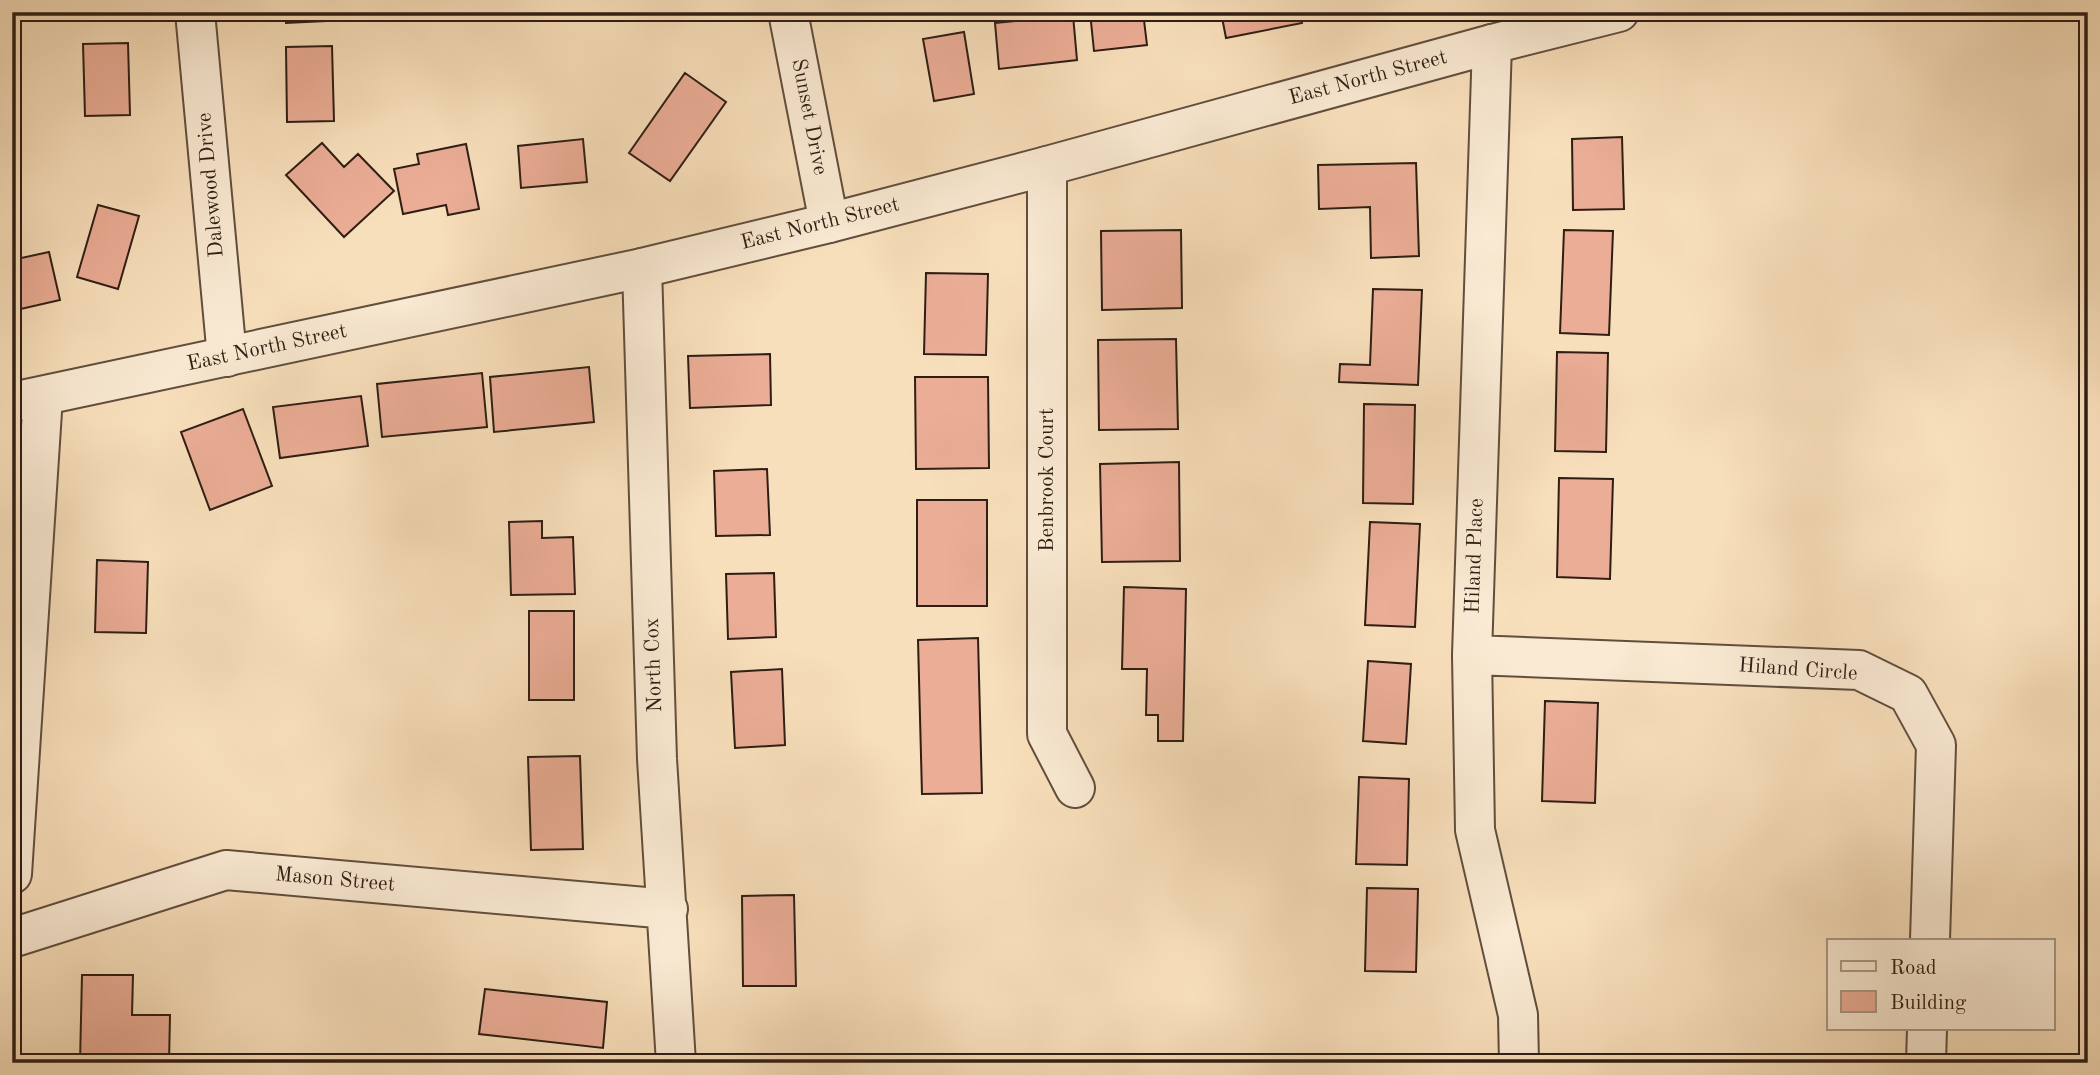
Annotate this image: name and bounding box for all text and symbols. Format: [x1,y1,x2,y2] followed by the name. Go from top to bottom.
[1287,47,1449,109] street label: East North Street
[787,57,831,177] street label: Sunset Drive
[194,112,228,258] street label: Dalewood Drive
[739,194,901,254] street label: East North Street
[185,321,349,375] street label: East North Street
[1037,408,1058,552] street label: Benbrook Court
[1462,498,1488,614] street label: Hiland Place
[642,617,666,713] street label: North Cox
[1738,655,1858,685] street label: Hiland Circle
[274,864,396,896] street label: Mason Street
[1827,939,2054,1030] legend
[1890,958,1937,979] text: Road
[1890,993,1967,1014] text: Building

